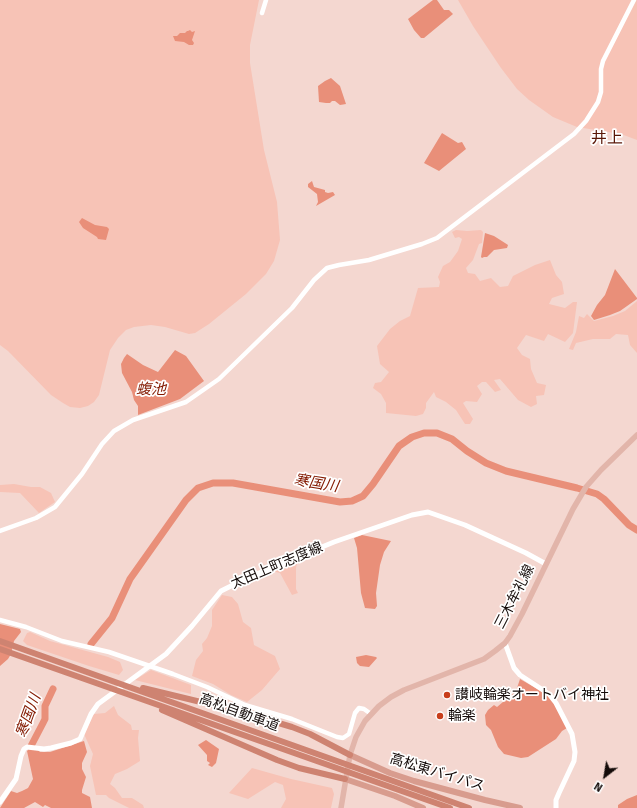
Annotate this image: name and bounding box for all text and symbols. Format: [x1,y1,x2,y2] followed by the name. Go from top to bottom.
[591,129,623,149] district label: 井上
[136,381,166,399] water label: 蝮池
[292,472,340,496] water label: 寒国川
[229,539,325,593] street label: 太田上町志度線
[492,562,538,632] street label: 三木牟礼線
[455,687,609,703] place label: 讃岐輪楽オートバイ神社
[442,690,452,700] marker: 讃岐輪楽オートバイ神社
[197,691,281,735] street label: 高松自動車道
[13,692,45,740] water label: 寒国川
[448,708,476,724] place label: 輪楽
[435,711,445,721] marker: 輪楽
[388,751,486,795] street label: 高松東バイパス
[585,756,625,796] north arrow
[592,779,605,794] text: N

